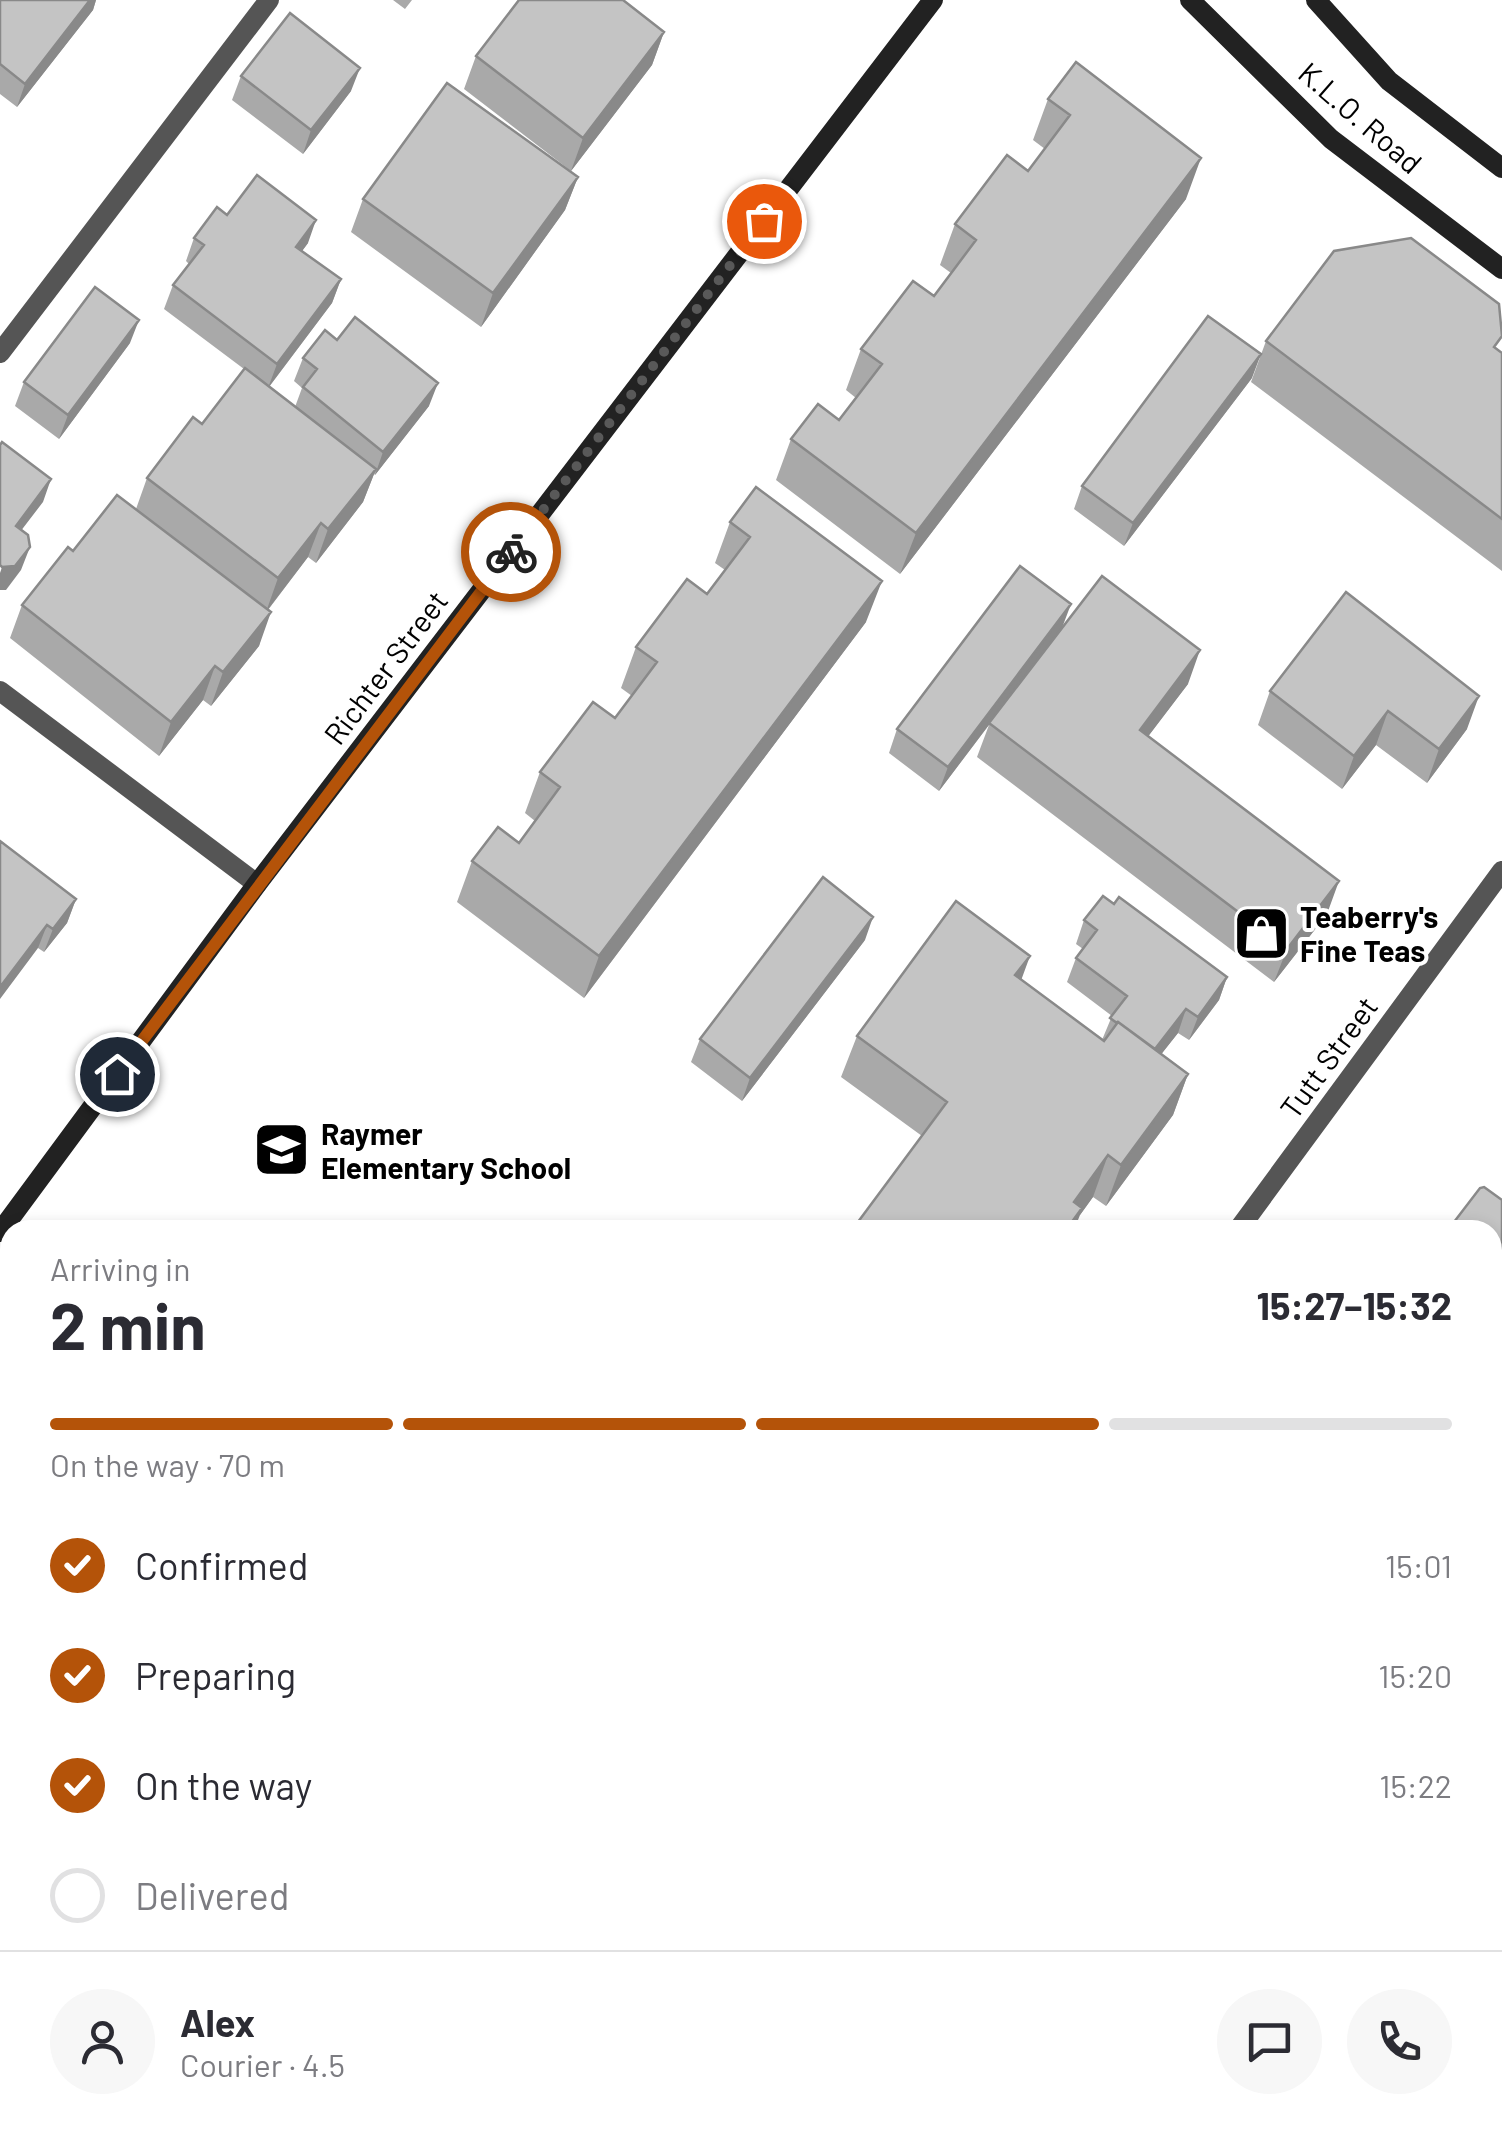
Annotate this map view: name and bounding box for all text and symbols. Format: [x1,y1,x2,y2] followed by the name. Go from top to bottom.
[1292,54,1430,180] street label: K.L.O. Road
[722,179,807,264] pin
[737,194,792,249] icon: bag
[461,502,561,602] courier
[484,525,539,580] icon: bike
[316,583,454,751] street label: Richter Street
[1300,898,1438,968] place label: Teaberry's Fine Teas
[1231,903,1291,963] shop icon: Teaberry's Fine Teas
[1272,989,1384,1125] street label: Tutt Street
[75,1032,160,1117] pin
[90,1047,145,1102] icon: home
[321,1115,571,1185] place label: Raymer Elementary School
[252,1120,312,1180] school or university icon: Raymer Elementary School
[50,1249,190,1287] text: Arriving in
[1256,1282,1452,1328] text: 15:27–15:32
[50,1285,206,1363] text: 2 min
[50,1445,285,1483] text: On the way · 70 m
[50,1538,105,1593] icon: check
[135,1542,308,1588] text: Confirmed
[1385,1546,1452,1584] text: 15:01
[50,1648,105,1703] icon: check
[135,1652,296,1698] text: Preparing
[1378,1656,1452,1694] text: 15:20
[50,1758,105,1813] icon: check
[135,1762,312,1808] text: On the way
[1379,1766,1452,1804] text: 15:22
[135,1872,289,1918] text: Delivered
[50,1989,155,2094] button: person
[1217,1989,1322,2094] button: chat
[1347,1989,1452,2094] button: phone
[180,1999,255,2045] text: Alex
[180,2045,345,2083] text: Courier · 4.5

